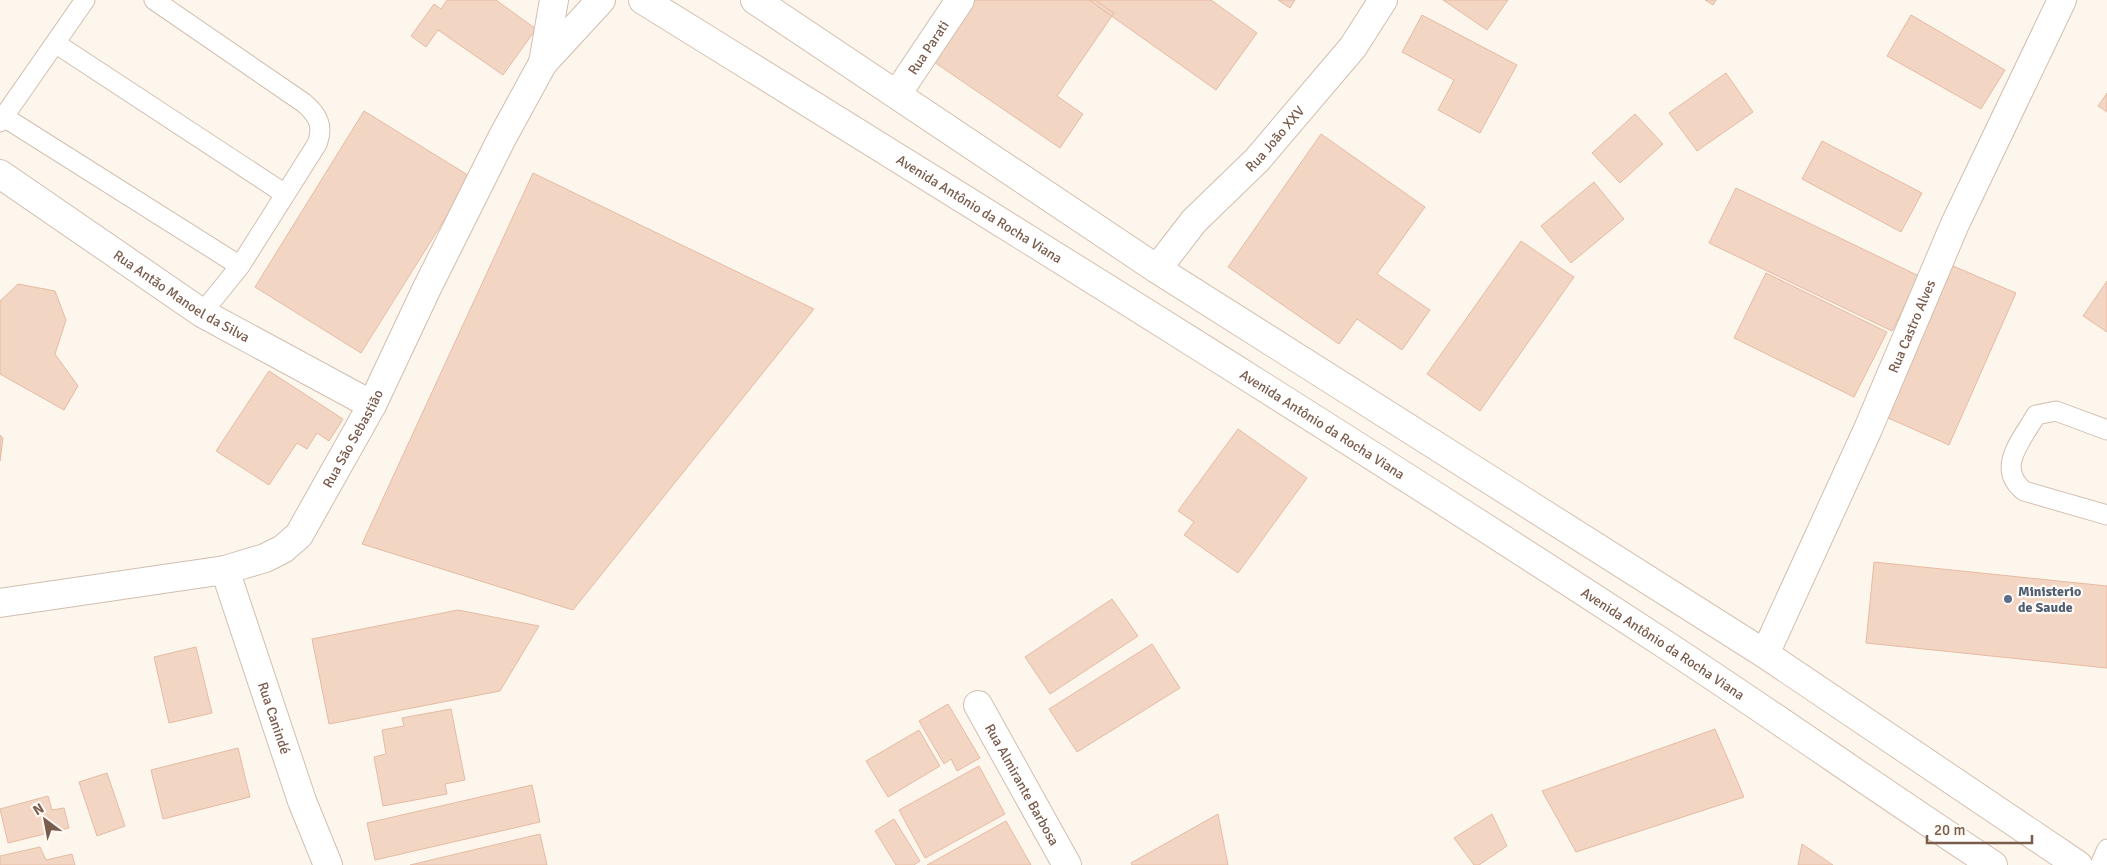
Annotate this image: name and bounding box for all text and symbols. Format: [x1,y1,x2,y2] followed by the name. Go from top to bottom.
[904,17,953,78] street label: Rua Parati
[1242,103,1308,176] street label: Rua João XXV
[893,151,1065,267] street label: Avenida Antônio da Rocha Viana
[110,247,253,346] street label: Rua Antão Manoel da Silva
[1885,277,1939,376] street label: Rua Castro Alves
[1237,366,1408,483] street label: Avenida Antônio da Rocha Viana
[319,387,387,491] street label: Rua São Sebastião
[2018,583,2081,616] place label: Ministerio de Saude
[1578,584,1748,704] street label: Avenida Antônio da Rocha Viana
[2002,593,2014,605] marker: Ministerio de Saude
[254,680,294,756] street label: Rua Canindé
[981,721,1062,849] street label: Rua Almirante Barbosa
[20,795,70,845] north arrow
[30,800,47,819] text: N
[1927,812,2032,844] scale bar
[1934,821,1965,839] text: 20 m

